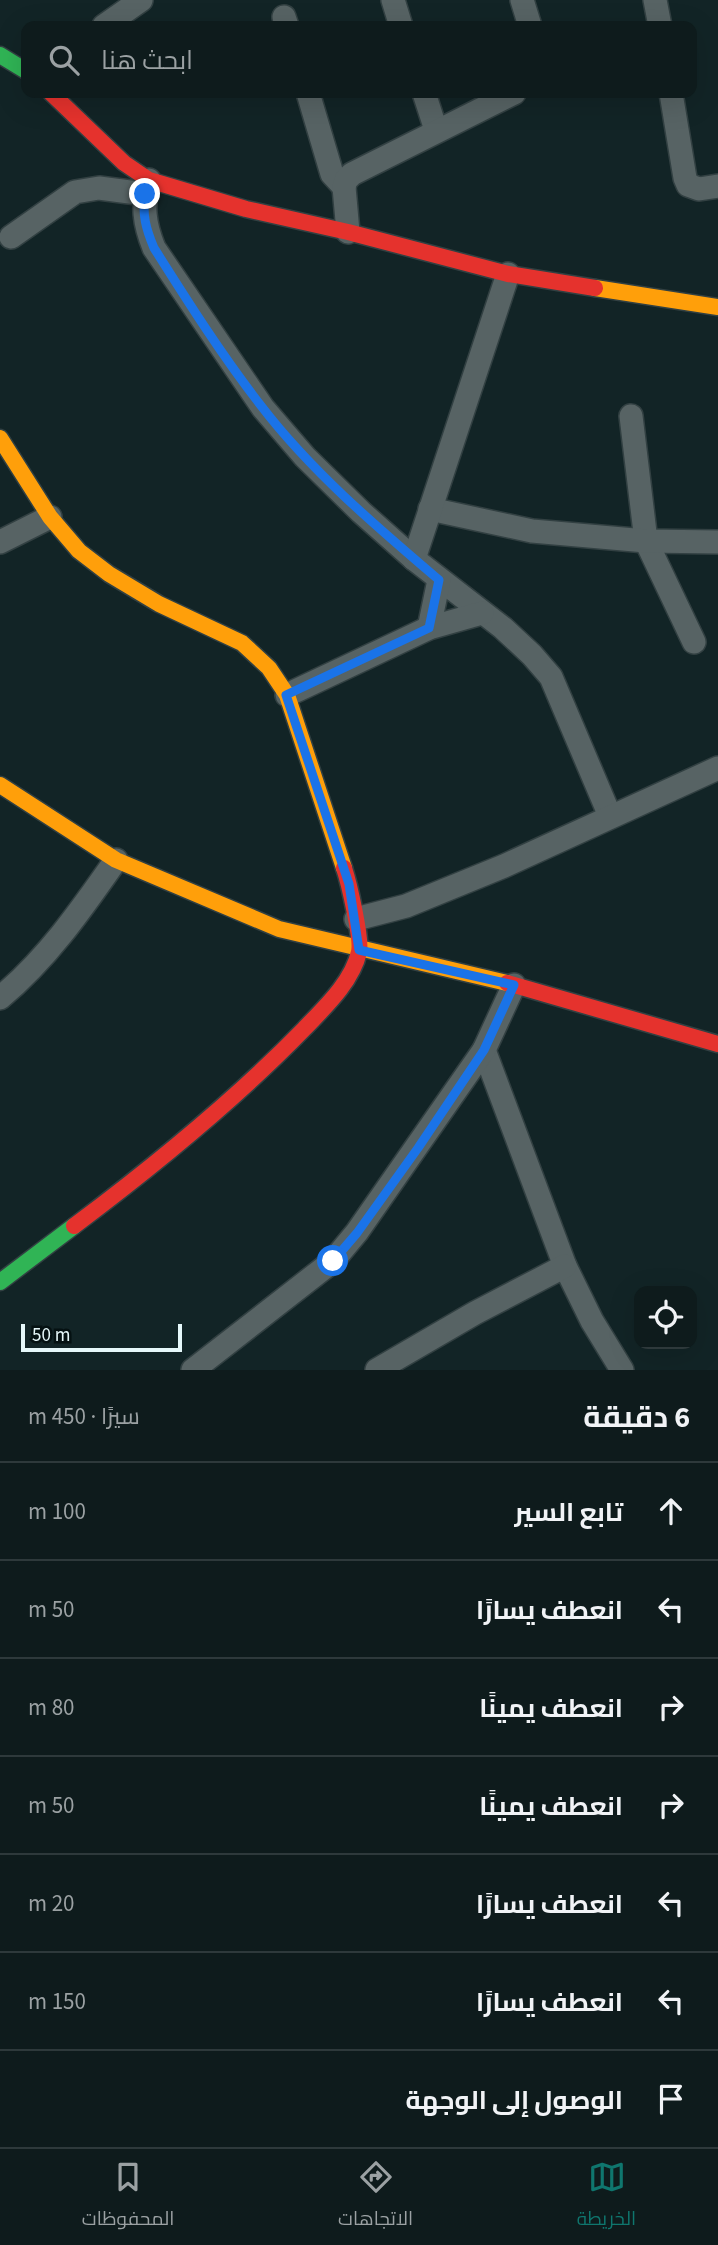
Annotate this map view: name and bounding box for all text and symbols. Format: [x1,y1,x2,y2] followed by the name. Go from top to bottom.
[21,21,697,98] search box
[45,41,83,79] icon: search
[101,42,193,79] text: ابحث هنا
[129,178,160,209] route end
[317,1245,348,1276] route start
[634,1286,697,1349] map controls
[634,1286,697,1349] button: locate
[21,1321,182,1353] scale bar
[32,1322,70,1349] text: 50 m
[583,1396,690,1439] text: 6 دقيقة
[28,1400,140,1433] text: سيرًا · 450 m
[652,1492,690,1530] icon: ahead
[514,1494,623,1531] text: تابع السير
[28,1495,86,1528] text: 100 m
[652,1590,690,1628] icon: left
[476,1592,623,1629] text: انعطف يسارًا
[28,1593,75,1626] text: 50 m
[652,1688,690,1726] icon: right
[479,1690,623,1727] text: انعطف يمينًا
[28,1691,75,1724] text: 80 m
[652,1786,690,1824] icon: right
[479,1788,623,1825] text: انعطف يمينًا
[28,1789,75,1822] text: 50 m
[652,1884,690,1922] icon: left
[476,1886,623,1923] text: انعطف يسارًا
[28,1887,75,1920] text: 20 m
[652,1982,690,2020] icon: left
[476,1984,623,2021] text: انعطف يسارًا
[28,1985,86,2018] text: 150 m
[652,2080,690,2118] icon: arrive
[405,2082,623,2119] text: الوصول إلى الوجهة
[82,2158,174,2236] tab: المحفوظات
[338,2158,413,2236] tab: الاتجاهات
[577,2158,636,2236] tab: الخريطة

